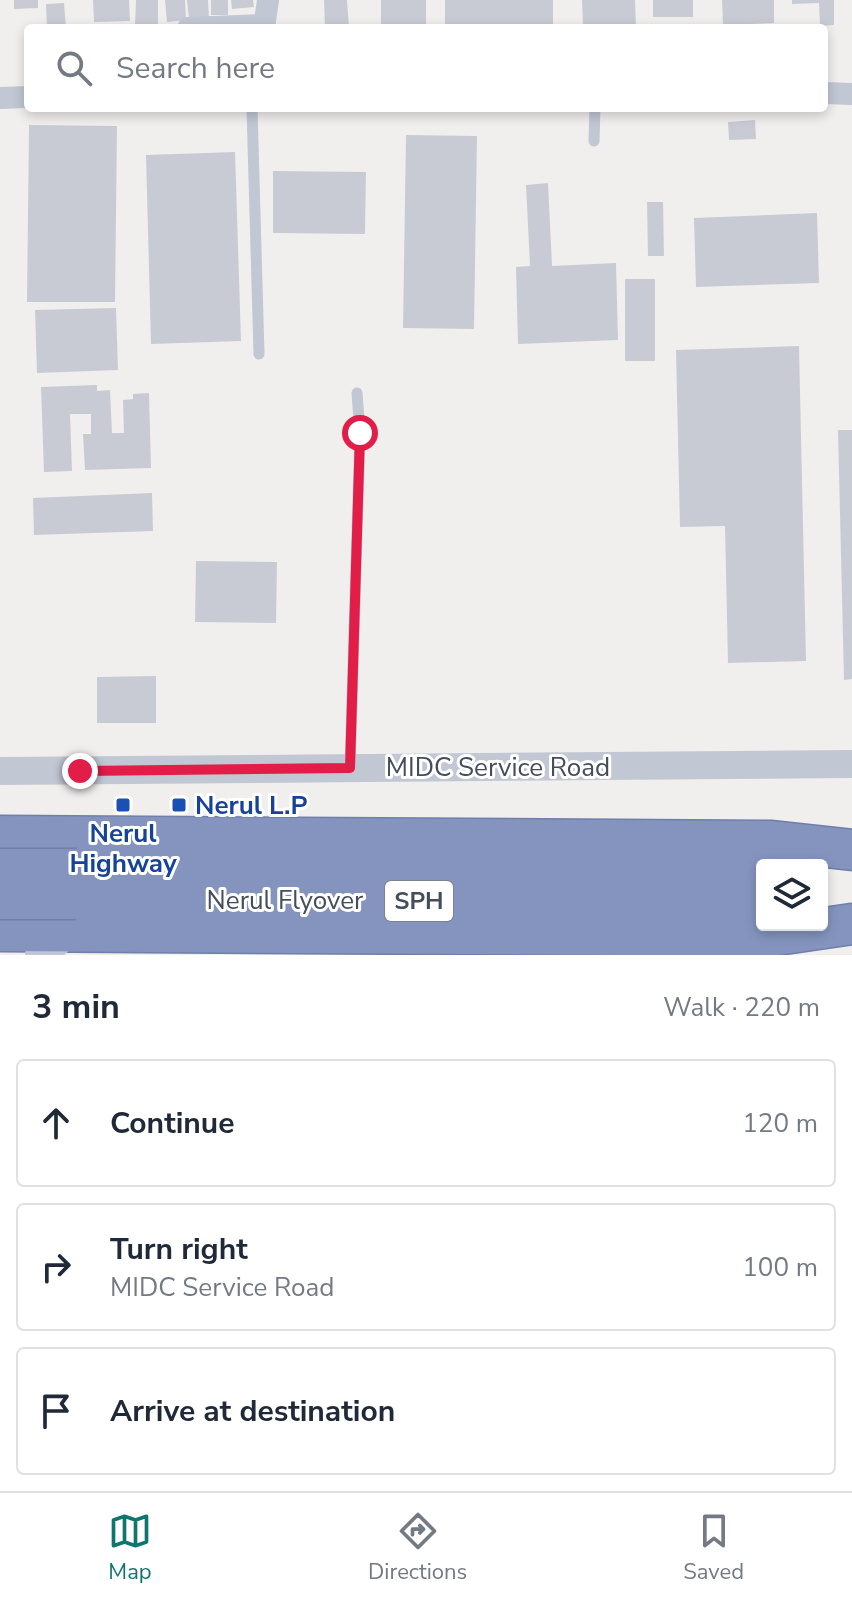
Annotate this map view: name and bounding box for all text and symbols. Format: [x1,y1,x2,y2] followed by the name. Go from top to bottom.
[24,24,828,112] search box
[52,46,96,90] icon: search
[116,48,275,89] text: Search here
[342,415,378,451] route start
[386,750,610,785] street label: MIDC Service Road
[62,753,98,789] route end
[195,788,307,823] place label: Nerul L.P
[114,796,132,814] marker: Nerul Highway
[170,796,188,814] marker: Nerul L.P
[69,816,177,881] place label: Nerul Highway
[756,859,828,931] map controls
[756,859,828,931] button: layers
[385,881,453,921] road number: SPH
[207,883,364,918] street label: Nerul Flyover
[32,984,120,1030] text: 3 min
[663,990,820,1025] text: Walk · 220 m
[34,1101,78,1145] icon: ahead
[110,1103,235,1144] text: Continue
[742,1106,818,1141] text: 120 m
[110,1229,248,1270] text: Turn right
[34,1245,78,1289] icon: right
[742,1250,818,1285] text: 100 m
[110,1270,334,1305] text: MIDC Service Road
[34,1389,78,1433] icon: arrive
[110,1391,395,1432] text: Arrive at destination
[108,1509,152,1587] tab: Map
[368,1509,467,1587] tab: Directions
[683,1509,744,1587] tab: Saved

